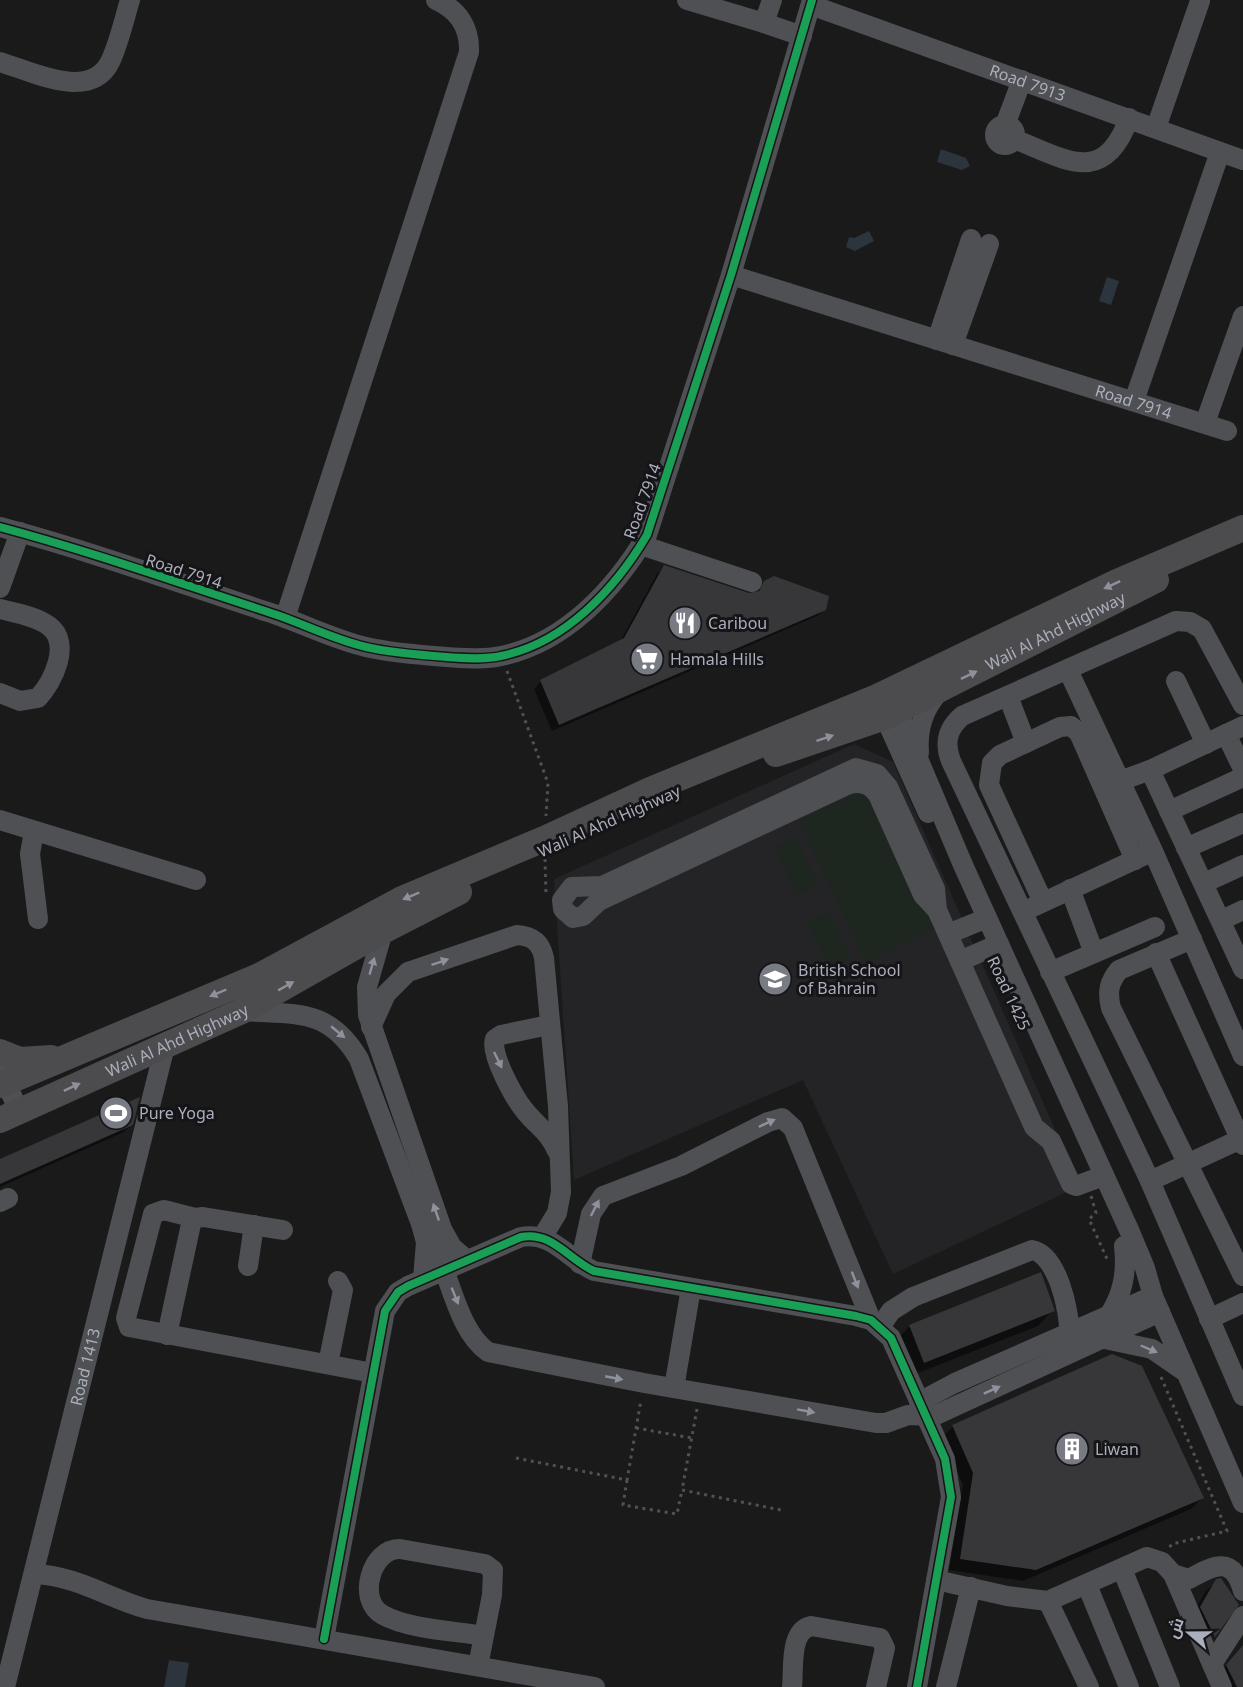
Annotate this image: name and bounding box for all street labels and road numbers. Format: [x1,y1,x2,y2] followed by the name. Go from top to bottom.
[986,59,1069,106] street label: Road 7913
[1092,379,1175,424] street label: Road 7914
[618,460,666,542] street label: Road 7914
[143,548,225,594] street label: Road 7914
[982,586,1130,675] street label: Wali Al Ahd Highway
[534,779,685,862] street label: Wali Al Ahd Highway
[982,952,1036,1034] street label: Road 1425
[102,998,253,1082] street label: Wali Al Ahd Highway
[65,1326,105,1408] street label: Road 1413

